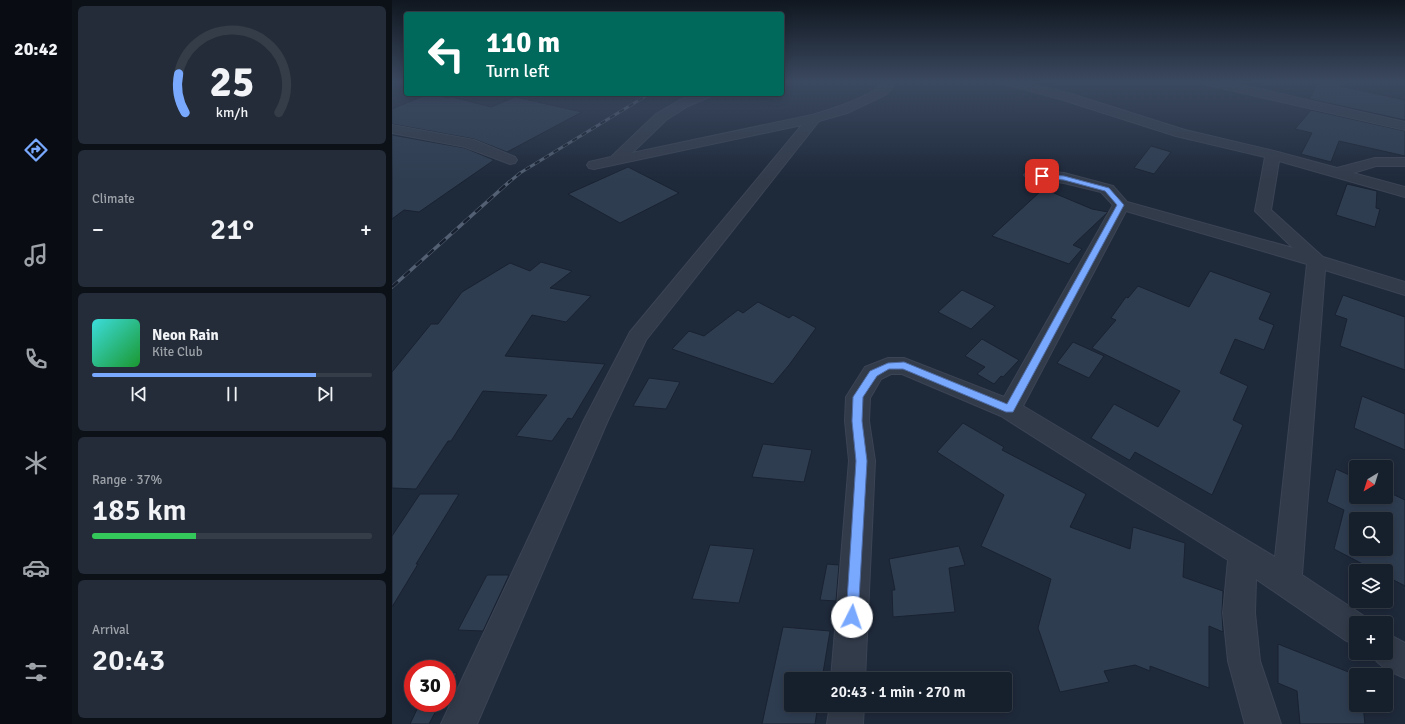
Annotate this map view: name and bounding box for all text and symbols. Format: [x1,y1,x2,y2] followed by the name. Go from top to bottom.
[486,26,560,60] text: 110 m
[420,28,472,80] icon: left
[14,38,58,60] text: 20:42
[210,57,254,108] text: 25
[486,60,549,82] text: Turn left
[216,103,248,120] text: km/h
[22,136,50,164] icon: directions
[1025,159,1059,193] pin
[1031,165,1053,187] icon: arrive
[92,191,135,207] text: Climate
[210,211,254,248] text: 21°
[92,216,104,243] text: −
[360,216,372,243] text: +
[22,241,50,269] icon: music
[152,326,219,344] text: Neon Rain
[152,344,203,360] text: Kite Club
[22,345,50,373] icon: phone
[128,383,150,405] icon: previous
[221,383,243,405] icon: pause
[314,383,336,405] icon: next
[22,449,50,477] icon: climate
[1349,460,1393,504] north arrow
[1349,460,1393,712] map controls
[92,472,162,488] text: Range · 37%
[92,492,187,529] text: 185 km
[1349,512,1393,556] button: search
[22,554,50,582] icon: car
[1349,564,1393,608] button: layers
[831,596,873,638] position arrow
[1349,616,1393,660] button: +
[92,622,129,638] text: Arrival
[92,642,165,679] text: 20:43
[22,658,50,686] icon: filters
[404,660,456,712] speed limit sign: 30
[1349,668,1393,712] button: −
[831,683,965,701] text: 20:43 · 1 min · 270 m

